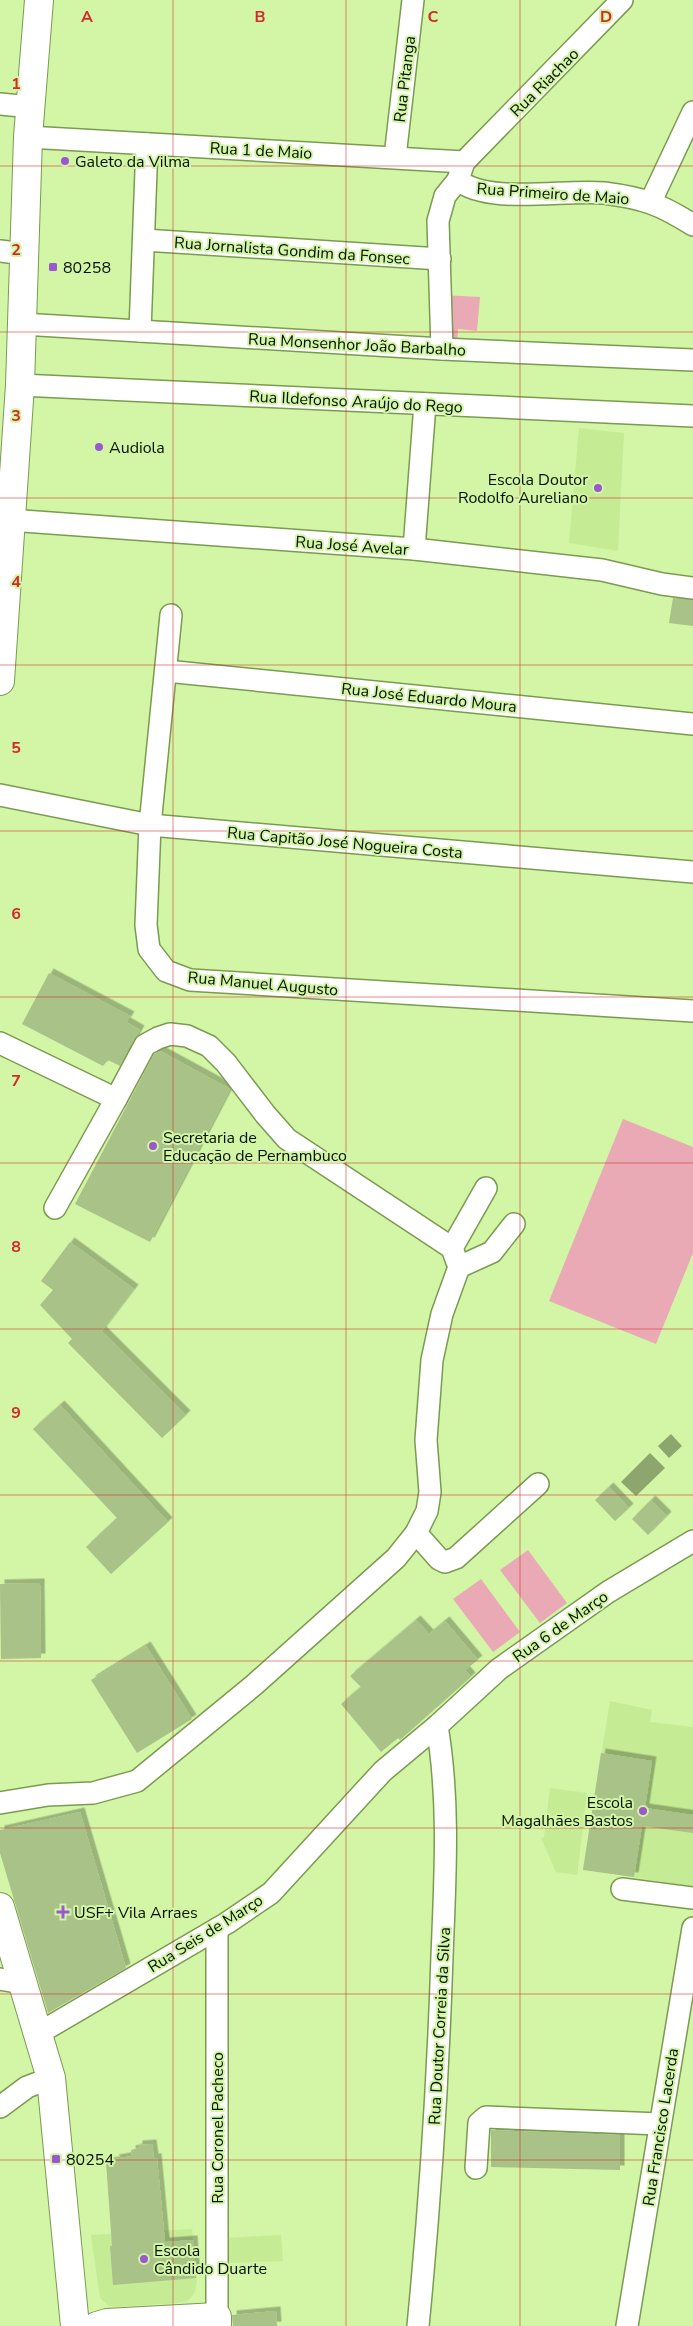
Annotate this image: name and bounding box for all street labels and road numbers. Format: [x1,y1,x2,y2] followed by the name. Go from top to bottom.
[389,35,421,124] street label: Rua Pitanga
[505,43,584,122] street label: Rua Riachao
[209,137,313,165] street label: Rua 1 de Maio
[476,178,630,210] street label: Rua Primeiro de Maio
[173,232,411,270] street label: Rua Jornalista Gondim da Fonsec
[247,328,467,362] street label: Rua Monsenhor João Barbalho
[249,385,463,419] street label: Rua Ildefonso Araújo do Rego
[295,531,410,561] street label: Rua José Avelar
[340,678,518,718] street label: Rua José Eduardo Moura
[226,822,463,864] street label: Rua Capitão José Nogueira Costa
[187,966,339,1002] street label: Rua Manuel Augusto
[508,1586,613,1668] street label: Rua 6 de Março
[144,1889,267,1978] street label: Rua Seis de Março
[424,1927,456,2126] street label: Rua Doutor Correia da Silva
[638,2047,684,2208] street label: Rua Francisco Lacerda
[207,2052,229,2204] street label: Rua Coronel Pacheco

